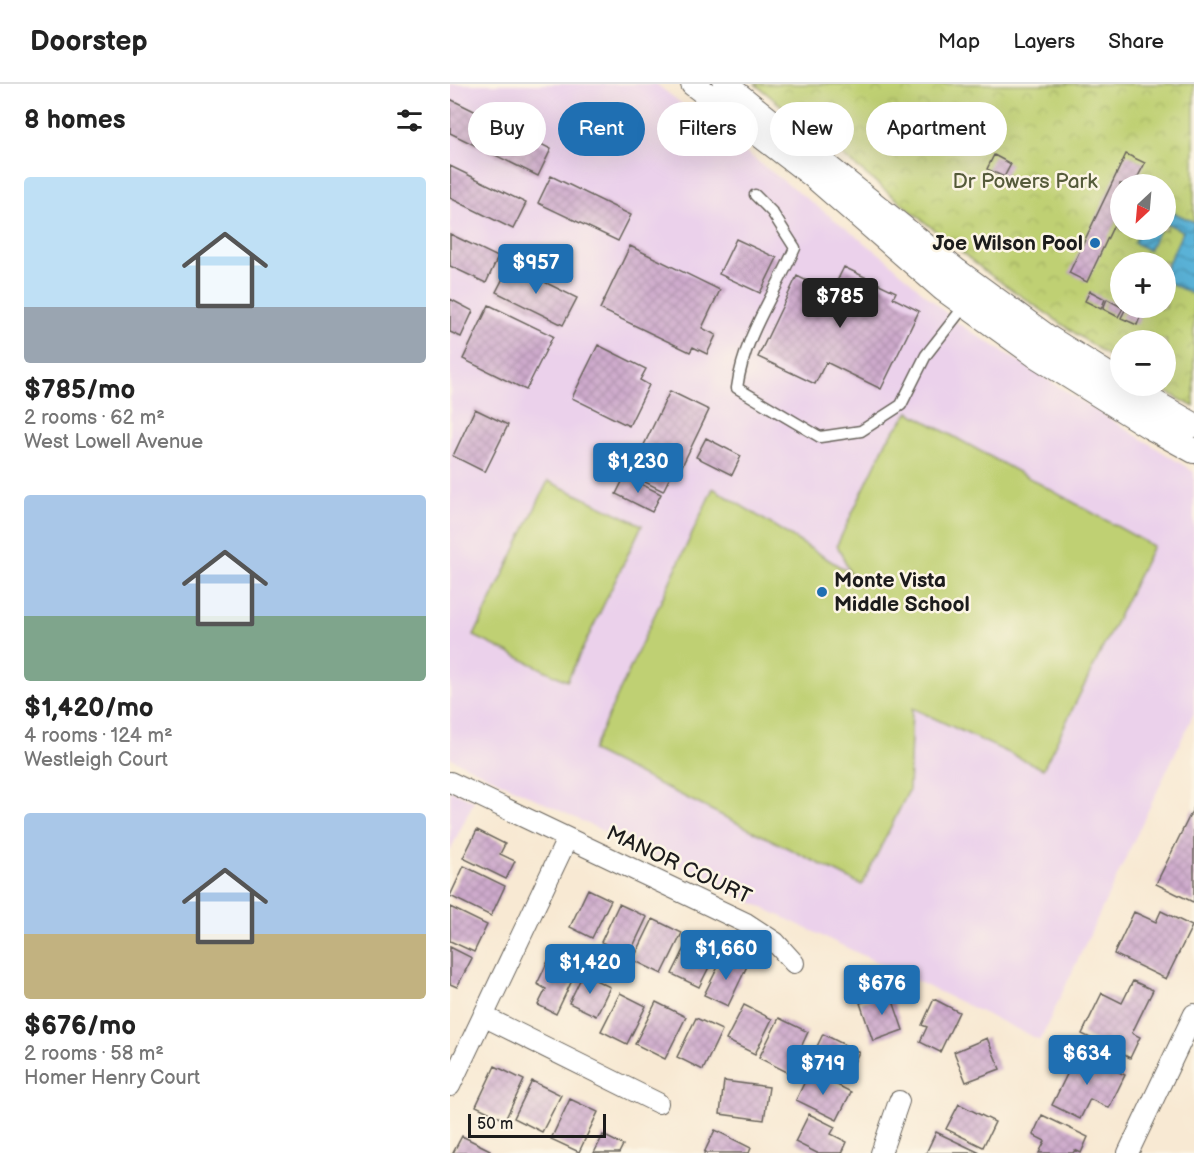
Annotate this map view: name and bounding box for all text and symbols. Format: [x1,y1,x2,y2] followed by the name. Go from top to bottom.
[30,25,147,58] text: Doorstep
[938,29,980,54] text: Map
[1013,29,1075,54] text: Layers
[1108,29,1164,54] text: Share
[468,102,546,156] chip: Buy
[558,102,645,156] chip: Rent
[657,102,758,156] chip: Filters
[770,102,854,156] chip: New
[866,102,1007,156] chip: Apartment
[393,104,426,137] icon: filters
[24,105,126,136] text: 8 homes
[953,169,1098,194] park label: Dr Powers Park
[1110,174,1176,240] north arrow
[1110,174,1176,396] map controls
[171,216,279,324] icon: home
[933,231,1083,256] place label: Joe Wilson Pool
[1088,236,1102,250] marker: Joe Wilson Pool
[500,244,572,295] pin: $957
[512,251,560,275] text: $957
[1110,252,1176,318] button: +
[804,278,876,329] pin: $785
[816,285,864,309] text: $785
[1110,330,1176,396] button: −
[24,375,135,406] text: $785/mo
[24,406,165,430] text: 2 rooms · 62 m²
[24,430,203,454] text: West Lowell Avenue
[589,443,687,494] pin: $1,230
[607,450,669,474] text: $1,230
[171,534,279,642] icon: home
[834,568,970,617] place label: Monte Vista Middle School
[815,585,829,599] marker: Monte Vista Middle School
[24,693,154,724] text: $1,420/mo
[24,724,173,748] text: 4 rooms · 124 m²
[24,748,168,772] text: Westleigh Court
[602,820,756,910] street label: MANOR COURT
[171,852,279,960] icon: home
[677,930,775,981] pin: $1,660
[695,937,757,961] text: $1,660
[541,944,639,995] pin: $1,420
[559,951,621,975] text: $1,420
[846,965,918,1016] pin: $676
[858,972,906,996] text: $676
[24,1011,136,1042] text: $676/mo
[1051,1035,1123,1086] pin: $634
[24,1042,164,1066] text: 2 rooms · 58 m²
[1063,1042,1111,1066] text: $634
[787,1045,859,1096] pin: $719
[801,1052,845,1076] text: $719
[24,1066,200,1090] text: Homer Henry Court
[468,1111,606,1138] scale bar
[477,1115,513,1134] text: 50 m

